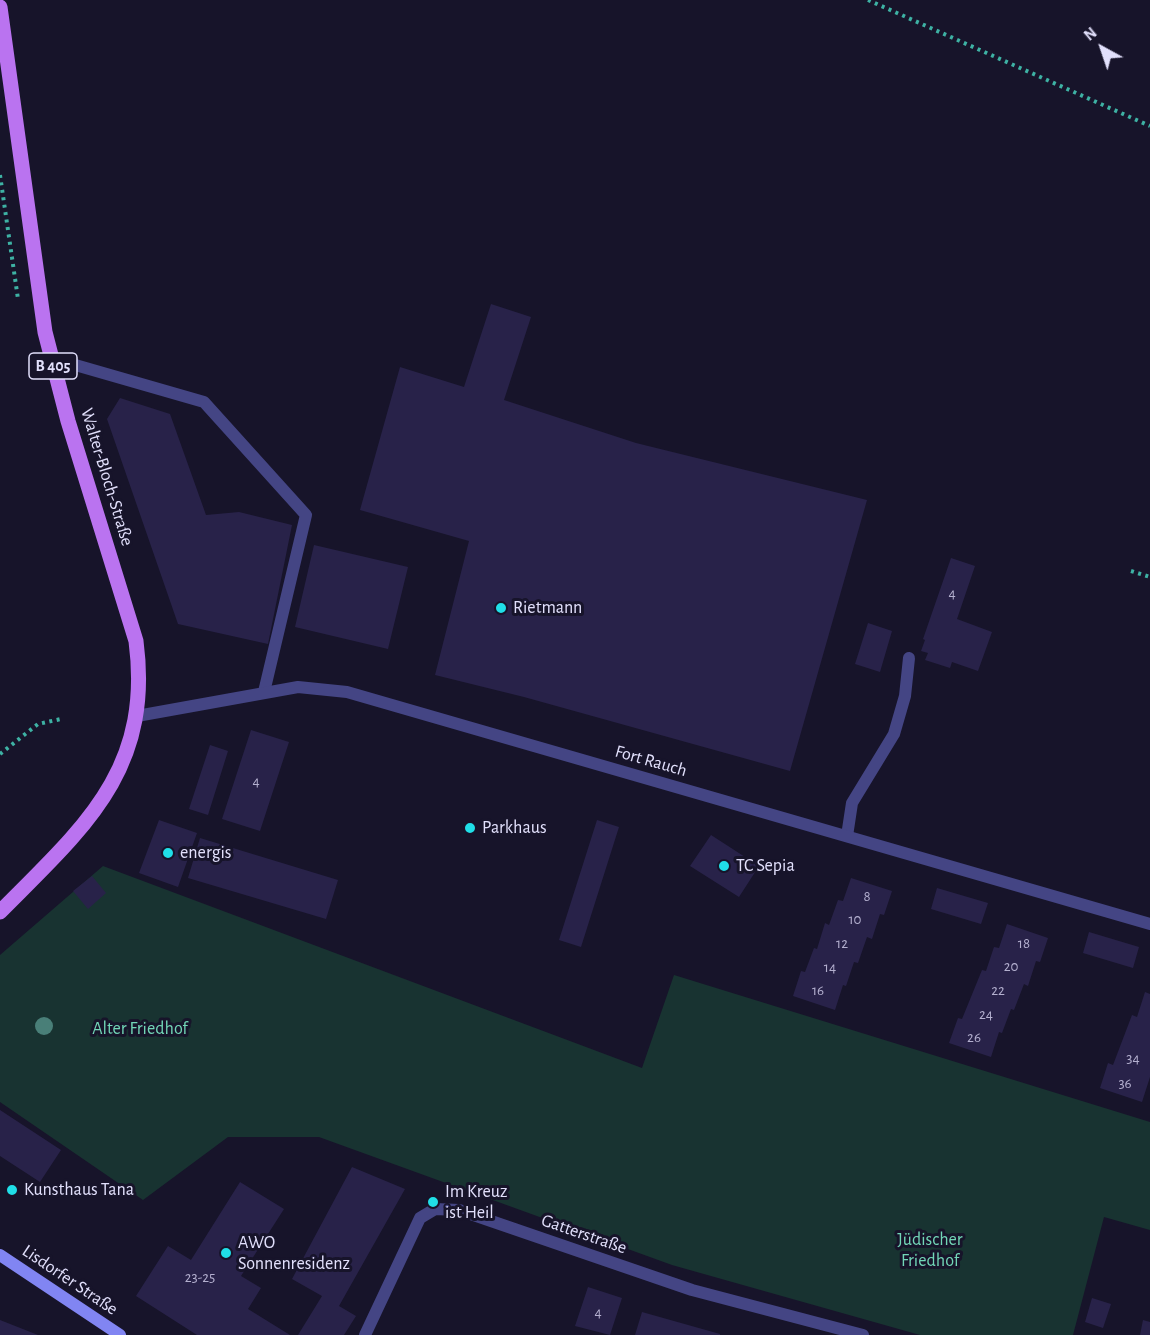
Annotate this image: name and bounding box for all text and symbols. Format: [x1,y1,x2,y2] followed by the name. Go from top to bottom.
[1072,18,1132,78] north arrow
[1081,25,1100,44] text: N
[29,353,77,379] road number: B 405
[76,405,138,549] street label: Walter-Bloch-Straße
[948,584,956,602] house number: 4
[513,597,582,619] place label: Rietmann
[494,601,508,615] marker: Rietmann
[613,740,689,782] street label: Fort Rauch
[252,772,260,790] house number: 4
[482,817,547,839] place label: Parkhaus
[463,821,477,835] marker: Parkhaus
[180,842,231,864] place label: energis
[161,846,175,860] marker: energis
[736,855,795,877] place label: TC Sepia
[717,859,731,873] marker: TC Sepia
[863,887,871,905] house number: 8
[848,910,862,928] house number: 10
[836,934,848,952] house number: 12
[1018,934,1030,952] house number: 18
[1004,957,1018,975] house number: 20
[824,958,836,976] house number: 14
[812,981,824,999] house number: 16
[991,981,1005,999] house number: 22
[979,1005,993,1023] house number: 24
[92,1018,188,1040] park label: Alter Friedhof
[967,1028,981,1046] house number: 26
[1126,1049,1140,1067] house number: 34
[1118,1074,1132,1092] house number: 36
[24,1179,134,1201] place label: Kunsthaus Tana
[445,1181,507,1224] place label: Im Kreuz ist Heil
[5,1183,19,1197] marker: Kunsthaus Tana
[426,1195,440,1209] marker: Im Kreuz ist Heil
[538,1209,630,1259] street label: Gatterstraße
[897,1229,963,1272] park label: Jüdischer Friedhof
[238,1232,350,1274] place label: AWO Sonnenresidenz
[18,1240,122,1320] street label: Lisdorfer Straße
[219,1246,233,1260] marker: AWO Sonnenresidenz
[185,1268,215,1286] house number: 23-25
[594,1303,602,1321] house number: 4

